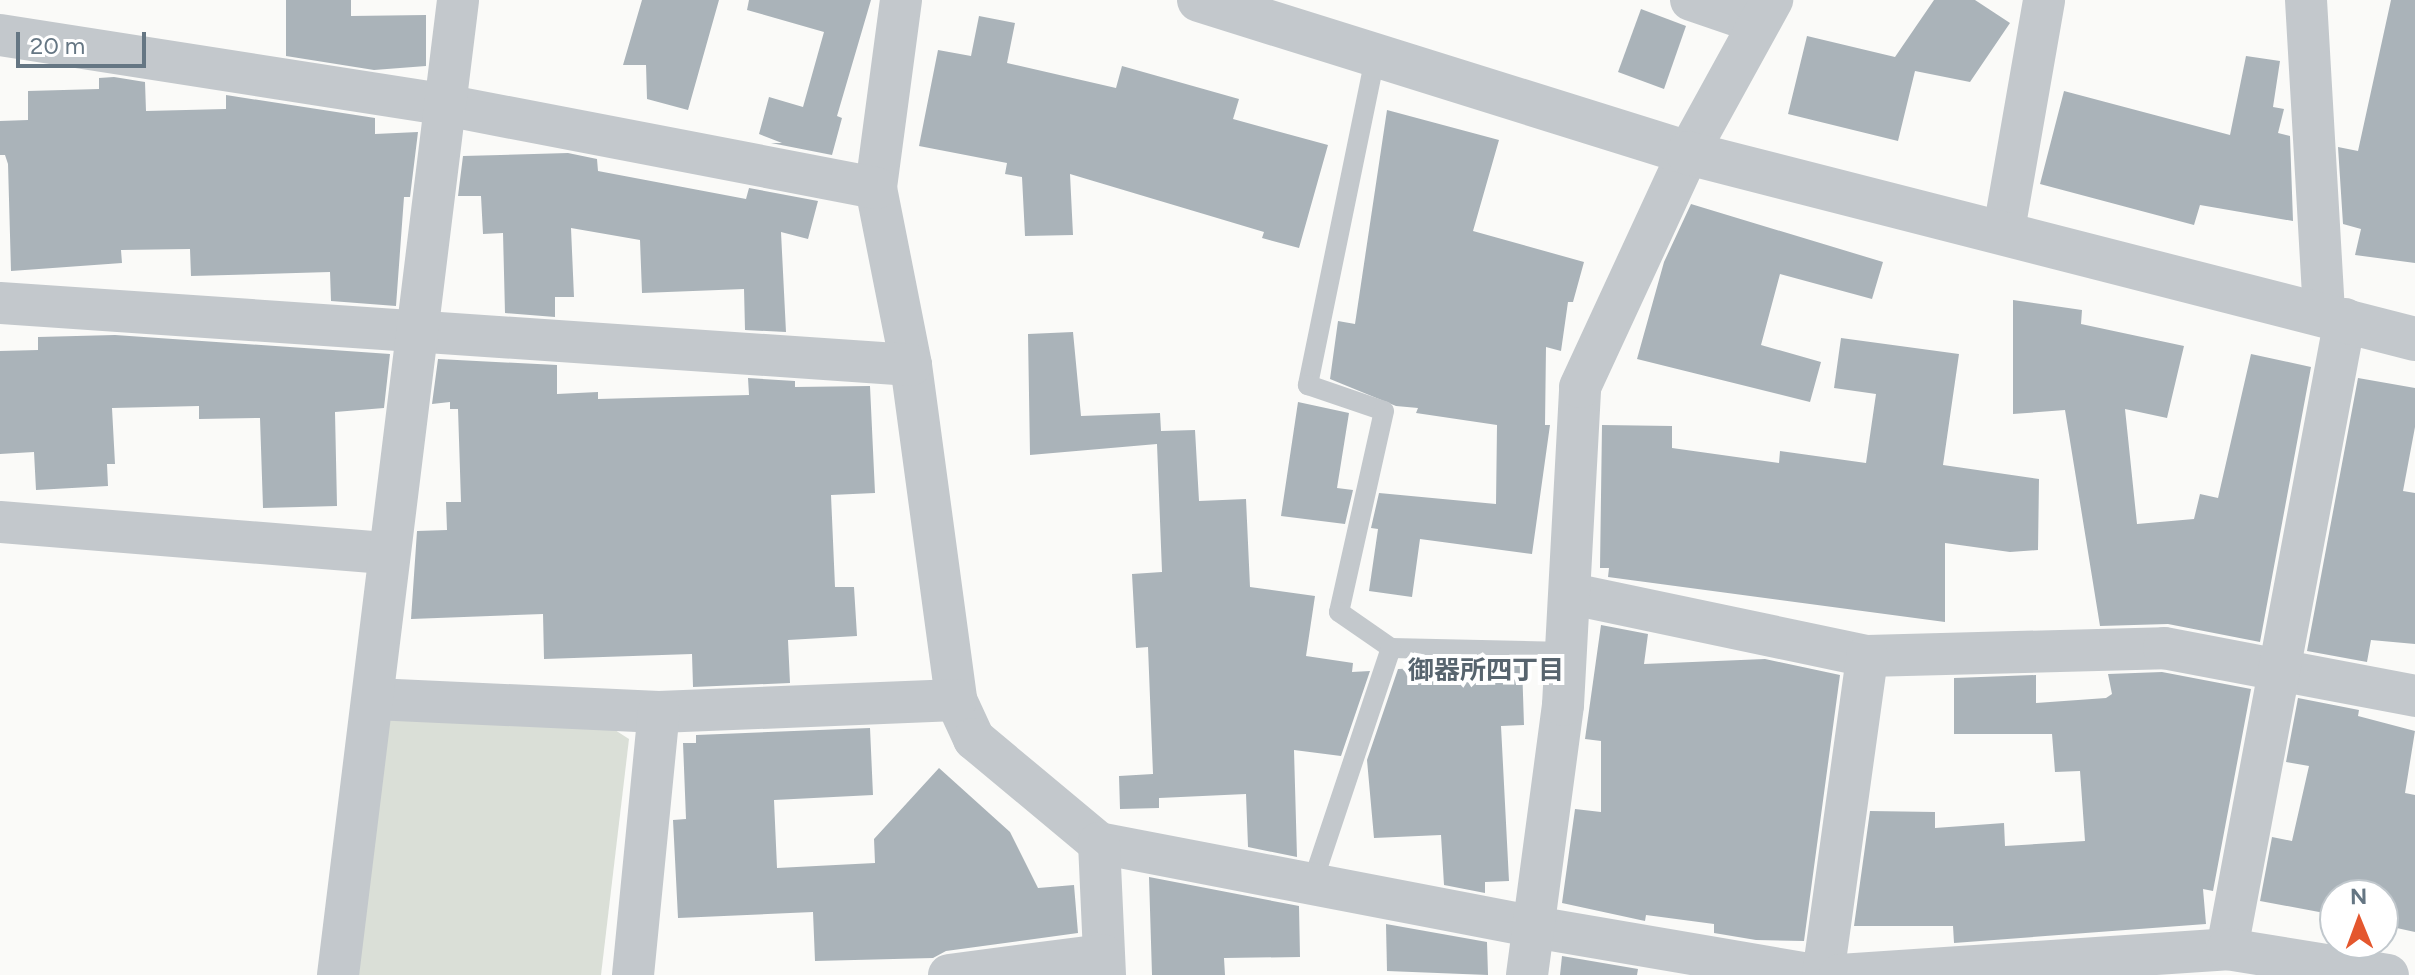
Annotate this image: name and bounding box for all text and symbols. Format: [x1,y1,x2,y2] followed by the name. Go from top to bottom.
[20,16,150,66] scale bar
[30,31,85,60] text: 20 m
[1408,655,1564,687] district label: 御器所四丁目
[2319,879,2399,959] north arrow
[2350,883,2367,910] text: N

